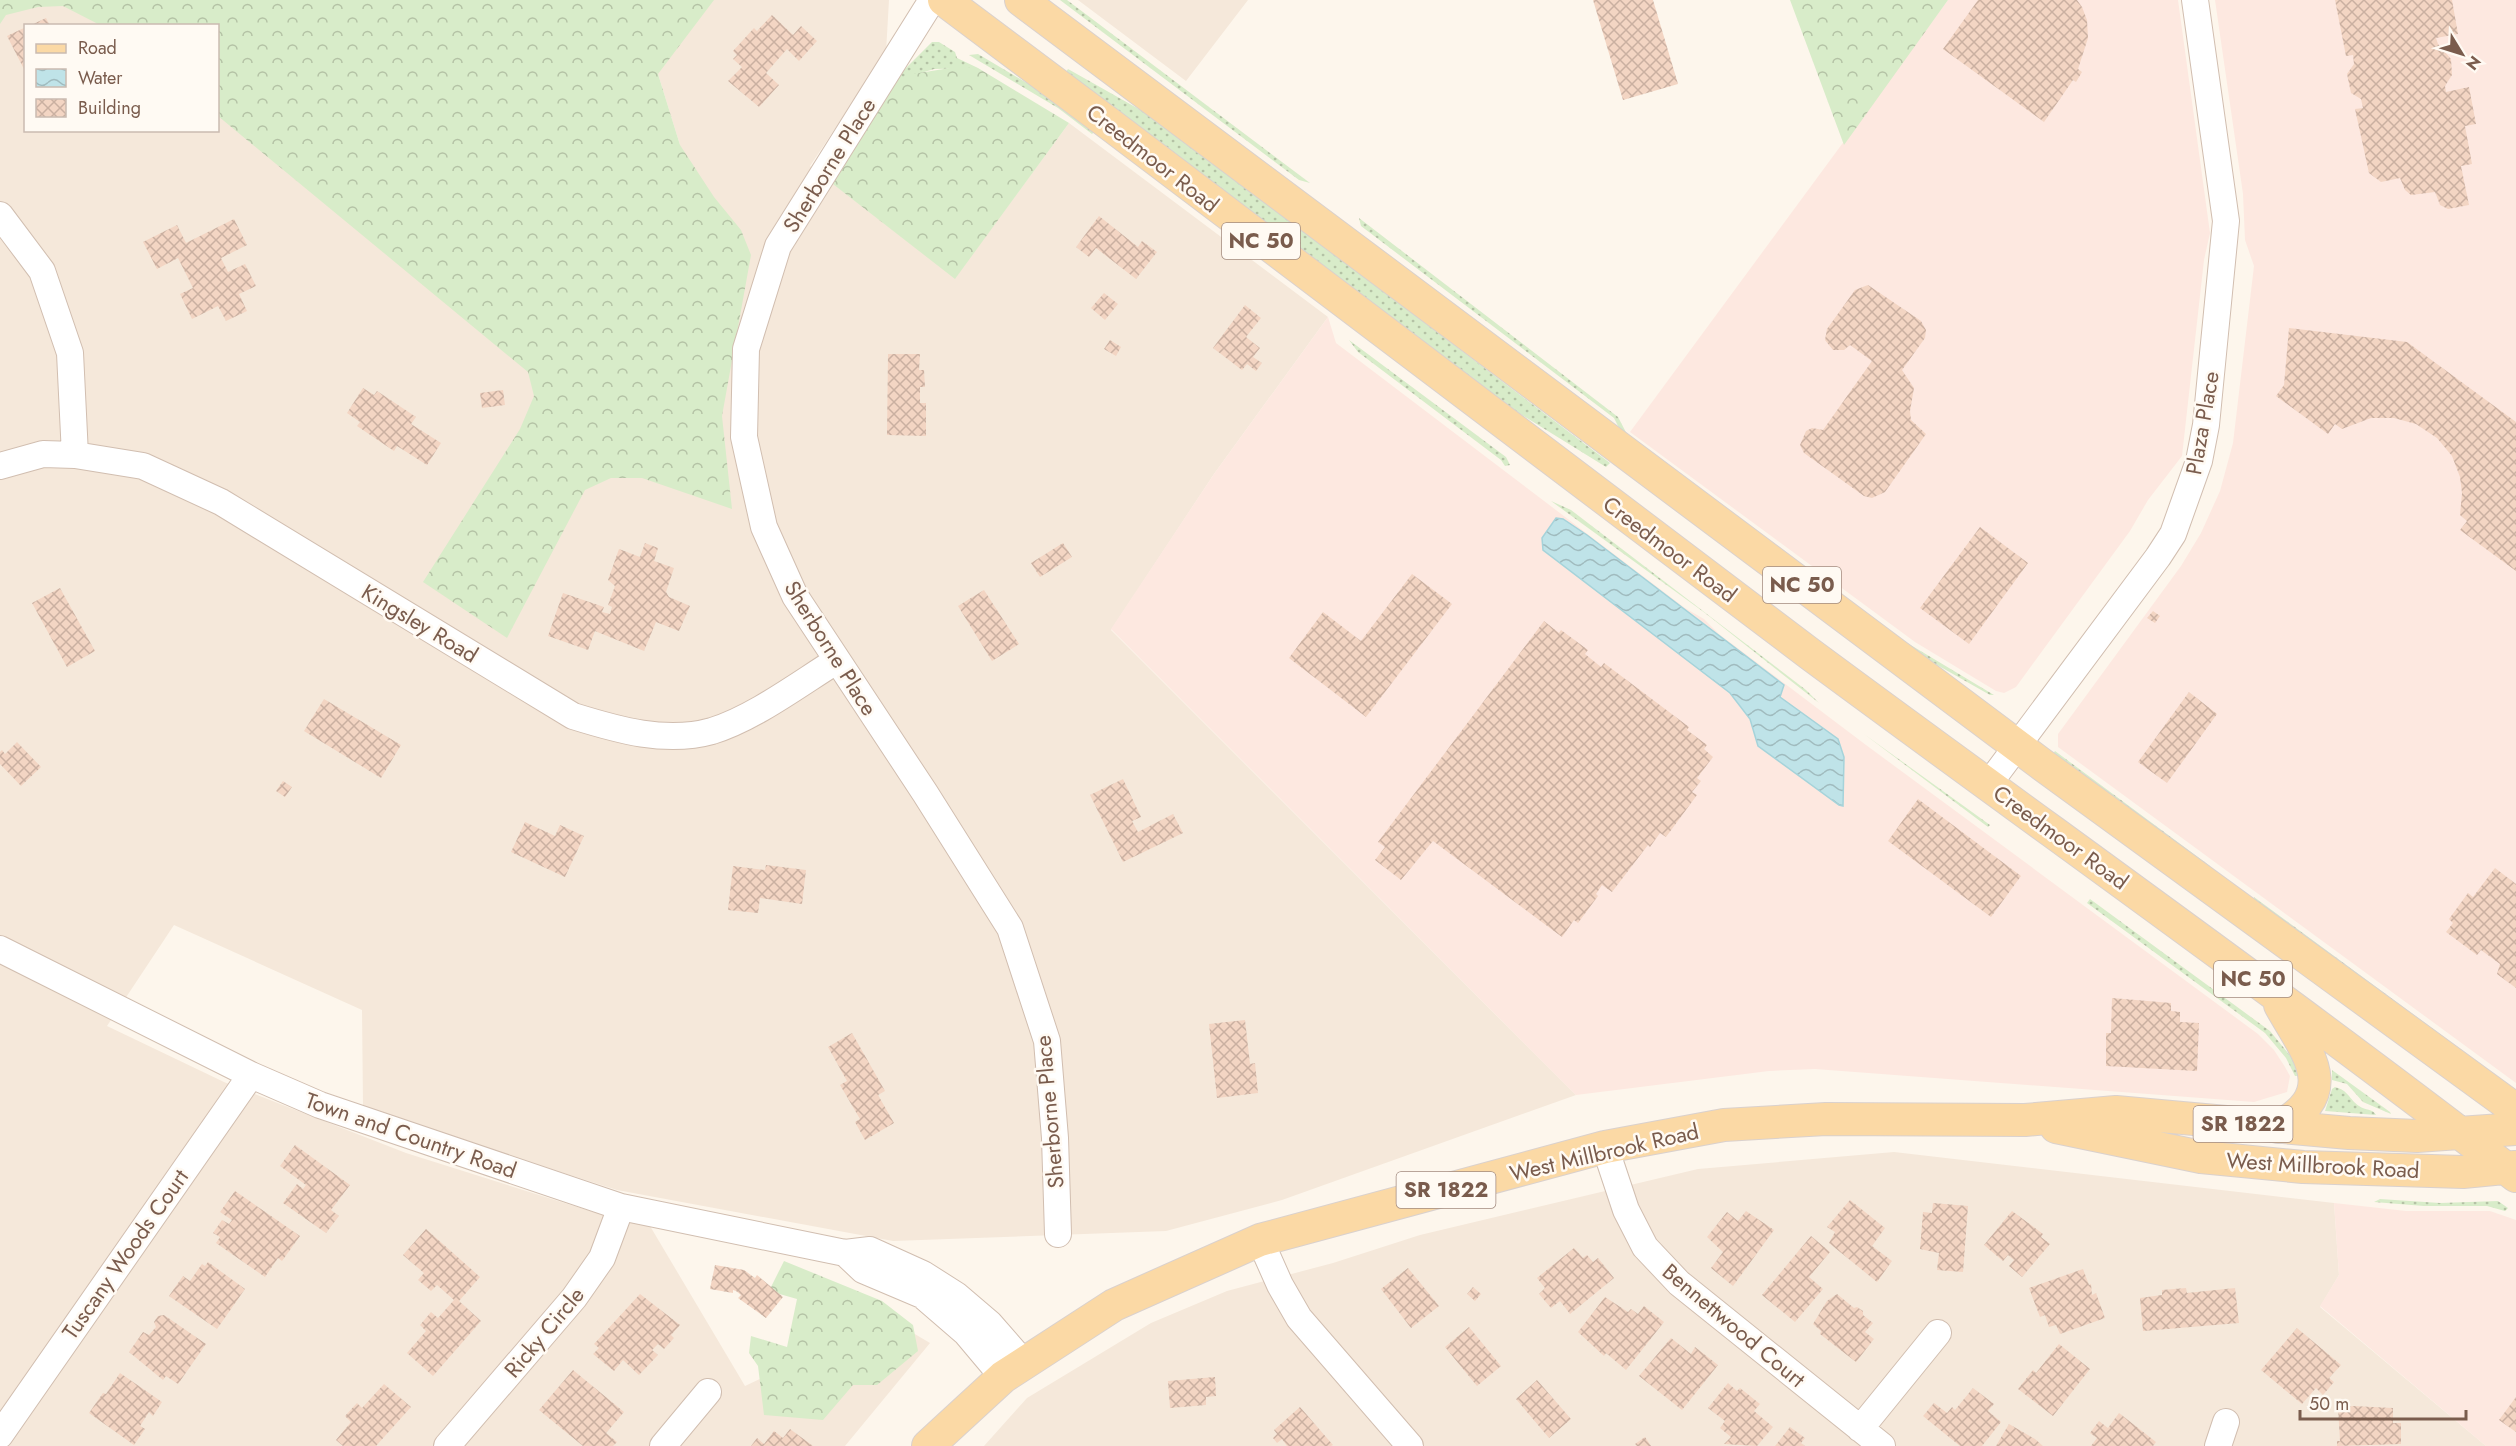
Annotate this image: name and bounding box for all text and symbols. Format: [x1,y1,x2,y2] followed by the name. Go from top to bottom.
[24,24,219,132] legend
[2432,24,2492,84] north arrow
[78,35,117,61] text: Road
[2460,51,2486,75] text: N
[78,65,123,91] text: Water
[775,91,883,239] street label: Sherborne Place
[78,95,141,121] text: Building
[1080,96,1226,220] street label: Creedmoor Road
[1222,223,1300,259] road number: NC 50
[2177,369,2227,477] street label: Plaza Place
[1596,488,1744,610] street label: Creedmoor Road
[1763,567,1841,603] road number: NC 50
[777,574,885,722] street label: Sherborne Place
[356,576,484,670] street label: Kingsley Road
[1987,777,2135,897] street label: Creedmoor Road
[2214,961,2292,997] road number: NC 50
[1026,1034,1072,1190] street label: Sherborne Place
[301,1084,521,1186] street label: Town and Country Road
[2194,1106,2292,1142] road number: SR 1822
[1506,1115,1702,1189] street label: West Millbrook Road
[2226,1144,2420,1186] street label: West Millbrook Road
[54,1162,196,1346] street label: Tuscany Woods Court
[1396,1172,1496,1208] road number: SR 1822
[1656,1256,1813,1395] street label: Bennettwood Court
[496,1280,592,1384] street label: Ricky Circle
[2300,1383,2466,1421] scale bar
[2309,1391,2349,1417] text: 50 m

